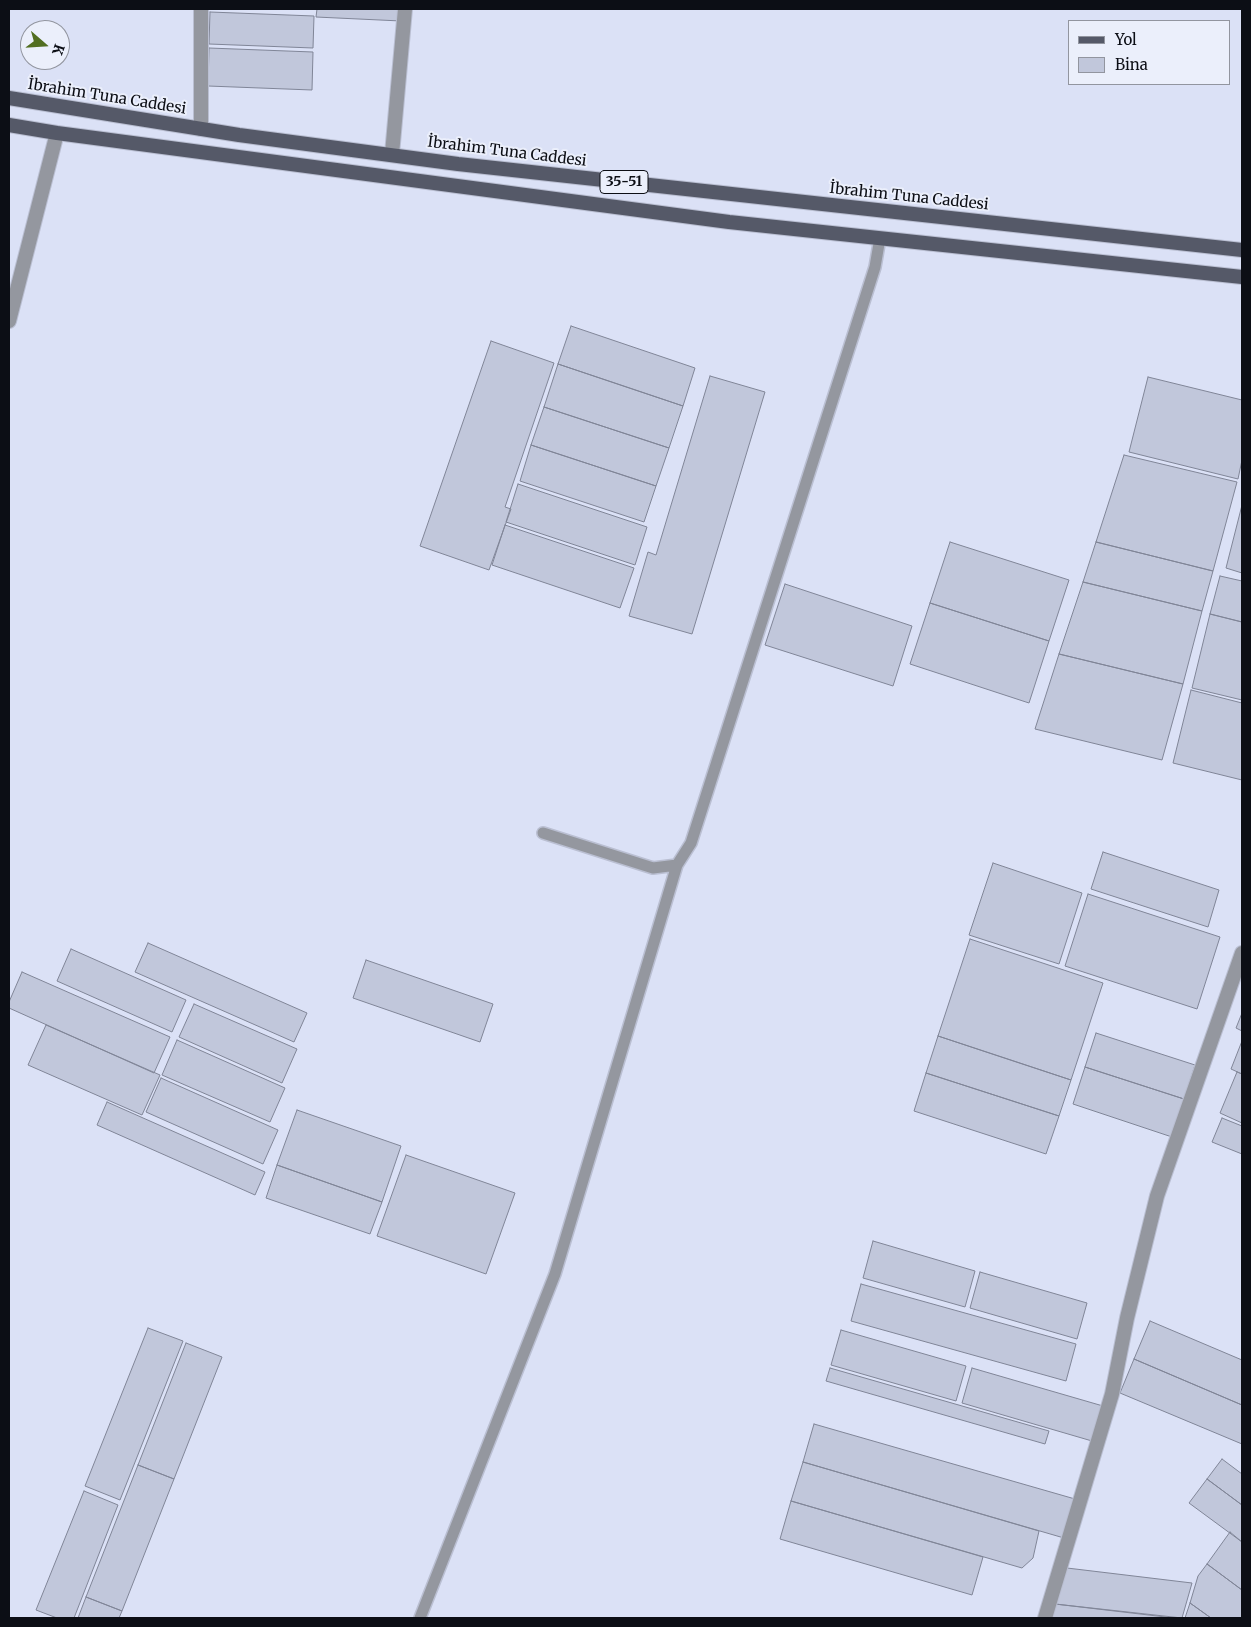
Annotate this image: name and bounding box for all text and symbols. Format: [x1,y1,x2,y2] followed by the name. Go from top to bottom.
[20,20,70,70] north arrow
[1068,20,1231,85] legend
[1115,30,1137,49] text: Yol
[48,42,68,57] text: K
[1115,55,1148,74] text: Bina
[27,76,187,118] street label: İbrahim Tuna Caddesi
[427,133,587,171] street label: İbrahim Tuna Caddesi
[600,170,648,193] road number: 35-51
[829,180,989,214] street label: İbrahim Tuna Caddesi

